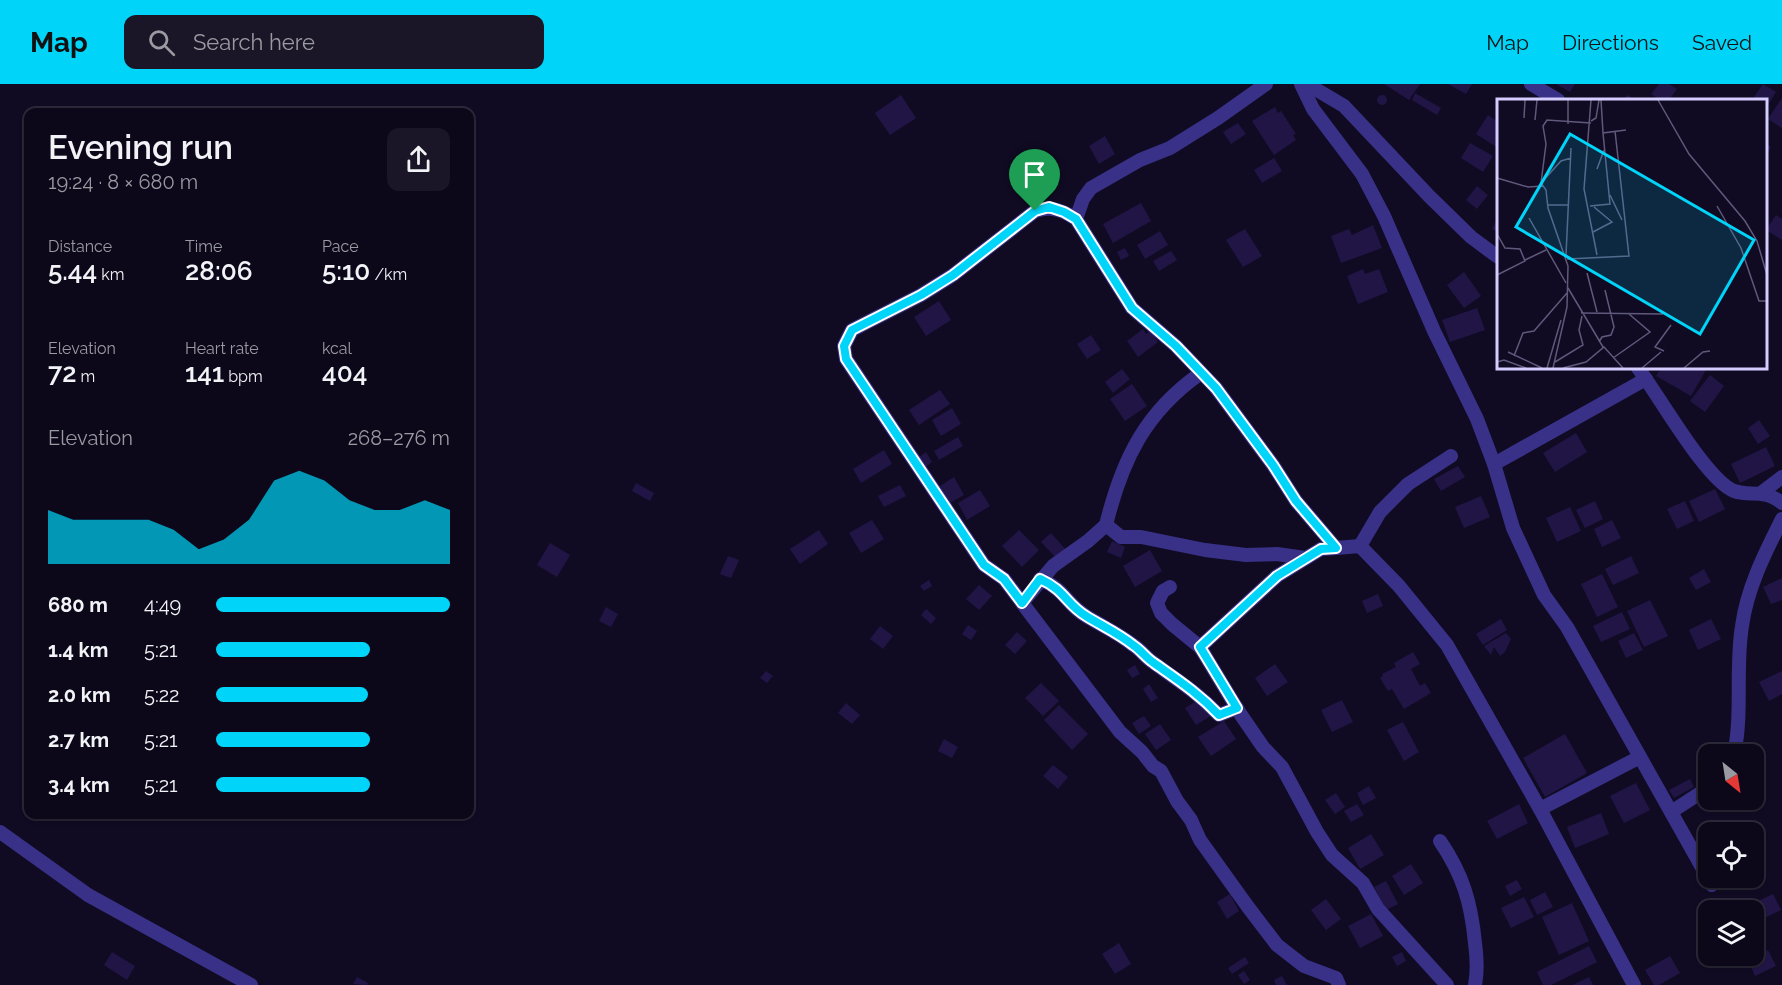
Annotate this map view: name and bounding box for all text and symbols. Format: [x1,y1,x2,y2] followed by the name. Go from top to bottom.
[124,15,544,69] search box
[30,26,88,59] text: Map
[145,26,178,59] icon: search
[193,29,315,55] text: Search here
[1486,30,1529,55] text: Map
[1562,30,1659,55] text: Directions
[1692,30,1752,55] text: Saved
[1497,99,1767,369] inset map
[48,128,233,167] text: Evening run
[387,128,450,191] button: share
[1009,149,1060,211] pin
[1018,158,1051,191] icon: arrive
[48,170,198,194] text: 19:24 · 8 × 680 m
[48,237,112,256] text: Distance
[185,237,222,256] text: Time
[322,237,359,256] text: Pace
[48,256,97,286] text: 5.44
[185,256,252,286] text: 28:06
[322,256,370,286] text: 5:10
[97,265,124,284] text: km
[370,265,407,284] text: /km
[48,339,116,358] text: Elevation
[185,339,259,358] text: Heart rate
[322,339,352,358] text: kcal
[48,358,77,388] text: 72
[185,358,224,388] text: 141
[322,358,367,388] text: 404
[77,367,95,386] text: m
[224,367,263,386] text: bpm
[48,426,133,450] text: Elevation
[348,426,450,450] text: 268–276 m
[48,593,108,617] text: 680 m
[144,593,181,617] text: 4:49
[48,638,108,662] text: 1.4 km
[144,638,178,662] text: 5:21
[48,683,111,707] text: 2.0 km
[144,683,180,707] text: 5:22
[48,728,109,752] text: 2.7 km
[144,728,178,752] text: 5:21
[1698,744,1764,810] north arrow
[1698,744,1764,966] map controls
[48,773,110,797] text: 3.4 km
[144,773,178,797] text: 5:21
[1698,822,1764,888] button: locate
[1698,900,1764,966] button: layers

